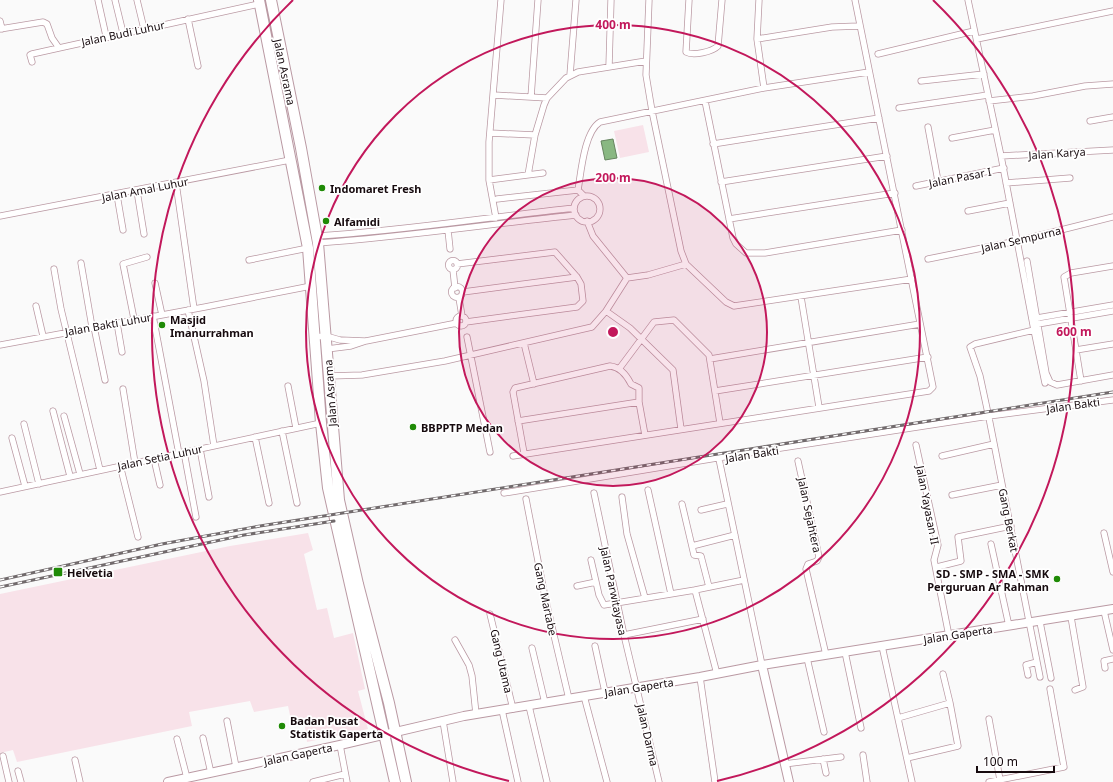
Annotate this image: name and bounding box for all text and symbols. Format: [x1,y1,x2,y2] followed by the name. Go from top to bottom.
[595,16,631,33] text: 400 m
[79,17,167,49] street label: Jalan Budi Luhur
[270,37,299,106] street label: Jalan Asrama
[1027,144,1086,163] street label: Jalan Karya
[927,164,993,191] street label: Jalan Pasar I
[595,169,631,186] text: 200 m
[100,173,190,205] street label: Jalan Amal Luhur
[330,181,421,196] place label: Indomaret Fresh
[317,183,327,193] marker: Indomaret Fresh
[334,214,380,229] place label: Alfamidi
[321,216,331,226] marker: Alfamidi
[979,223,1062,256] street label: Jalan Sempurna
[63,309,153,339] street label: Jalan Bakti Luhur
[170,312,254,340] place label: Masjid Imanurrahman
[157,320,167,330] marker: Masjid Imanurrahman
[1056,323,1092,340] text: 600 m
[606,325,620,339] centre of rings
[320,359,340,428] street label: Jalan Asrama
[1044,394,1101,416] street label: Jalan Bakti
[421,420,503,435] place label: BBPPTP Medan
[408,422,418,432] marker: BBPPTP Medan
[115,441,204,474] street label: Jalan Setia Luhur
[723,442,780,466] street label: Jalan Bakti
[913,463,943,546] street label: Jalan Yayasan II
[794,475,825,554] street label: Jalan Sejahtera
[995,487,1023,553] street label: Gang Berkat
[597,544,631,637] street label: Jalan Parwitayasa
[531,561,561,637] street label: Gang Martabe
[67,565,113,580] place label: Helvetia
[52,566,64,578] marker: Helvetia
[927,566,1050,594] place label: SD - SMP - SMA - SMK Perguruan Ar Rahman
[1052,574,1062,584] marker: SD - SMP - SMA - SMK Perguruan Ar Rahman
[921,621,994,647] street label: Jalan Gaperta
[487,628,517,694] street label: Gang Utama
[602,674,675,700] street label: Jalan Gaperta
[633,702,662,767] street label: Jalan Darma
[290,713,383,741] place label: Badan Pusat Statistik Gaperta
[277,721,287,731] marker: Badan Pusat Statistik Gaperta
[261,739,334,769] street label: Jalan Gaperta
[977,748,1054,774] scale bar
[983,753,1018,770] text: 100 m

